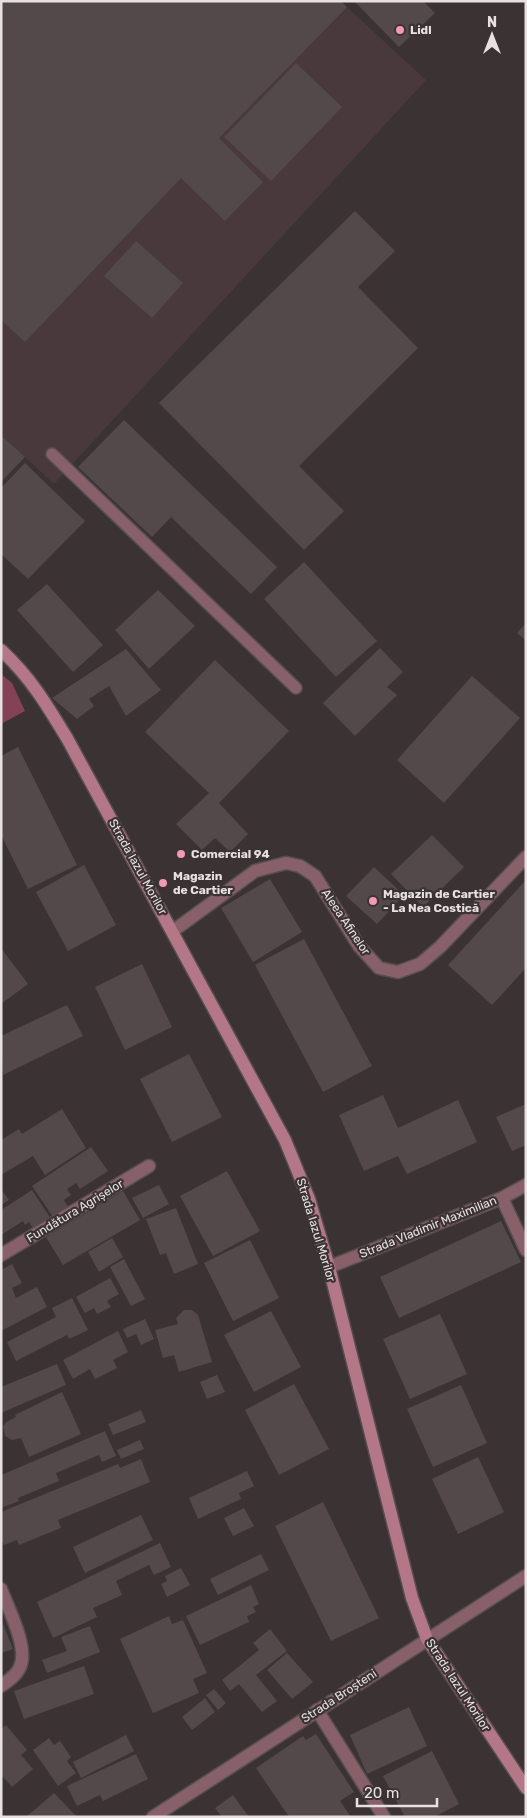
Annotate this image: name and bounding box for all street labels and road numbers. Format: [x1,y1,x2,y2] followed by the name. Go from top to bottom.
[106,817,170,918] street label: Strada Iazul Morilor
[319,886,373,958] street label: Aleea Afinelor
[24,1176,126,1245] street label: Fundătura Agrișelor
[294,1177,339,1284] street label: Strada Iazul Morilor
[357,1193,499,1261] street label: Strada Vladimir Maximilian
[423,1636,493,1734] street label: Strada Iazul Morilor
[299,1666,379,1726] street label: Strada Broșteni

